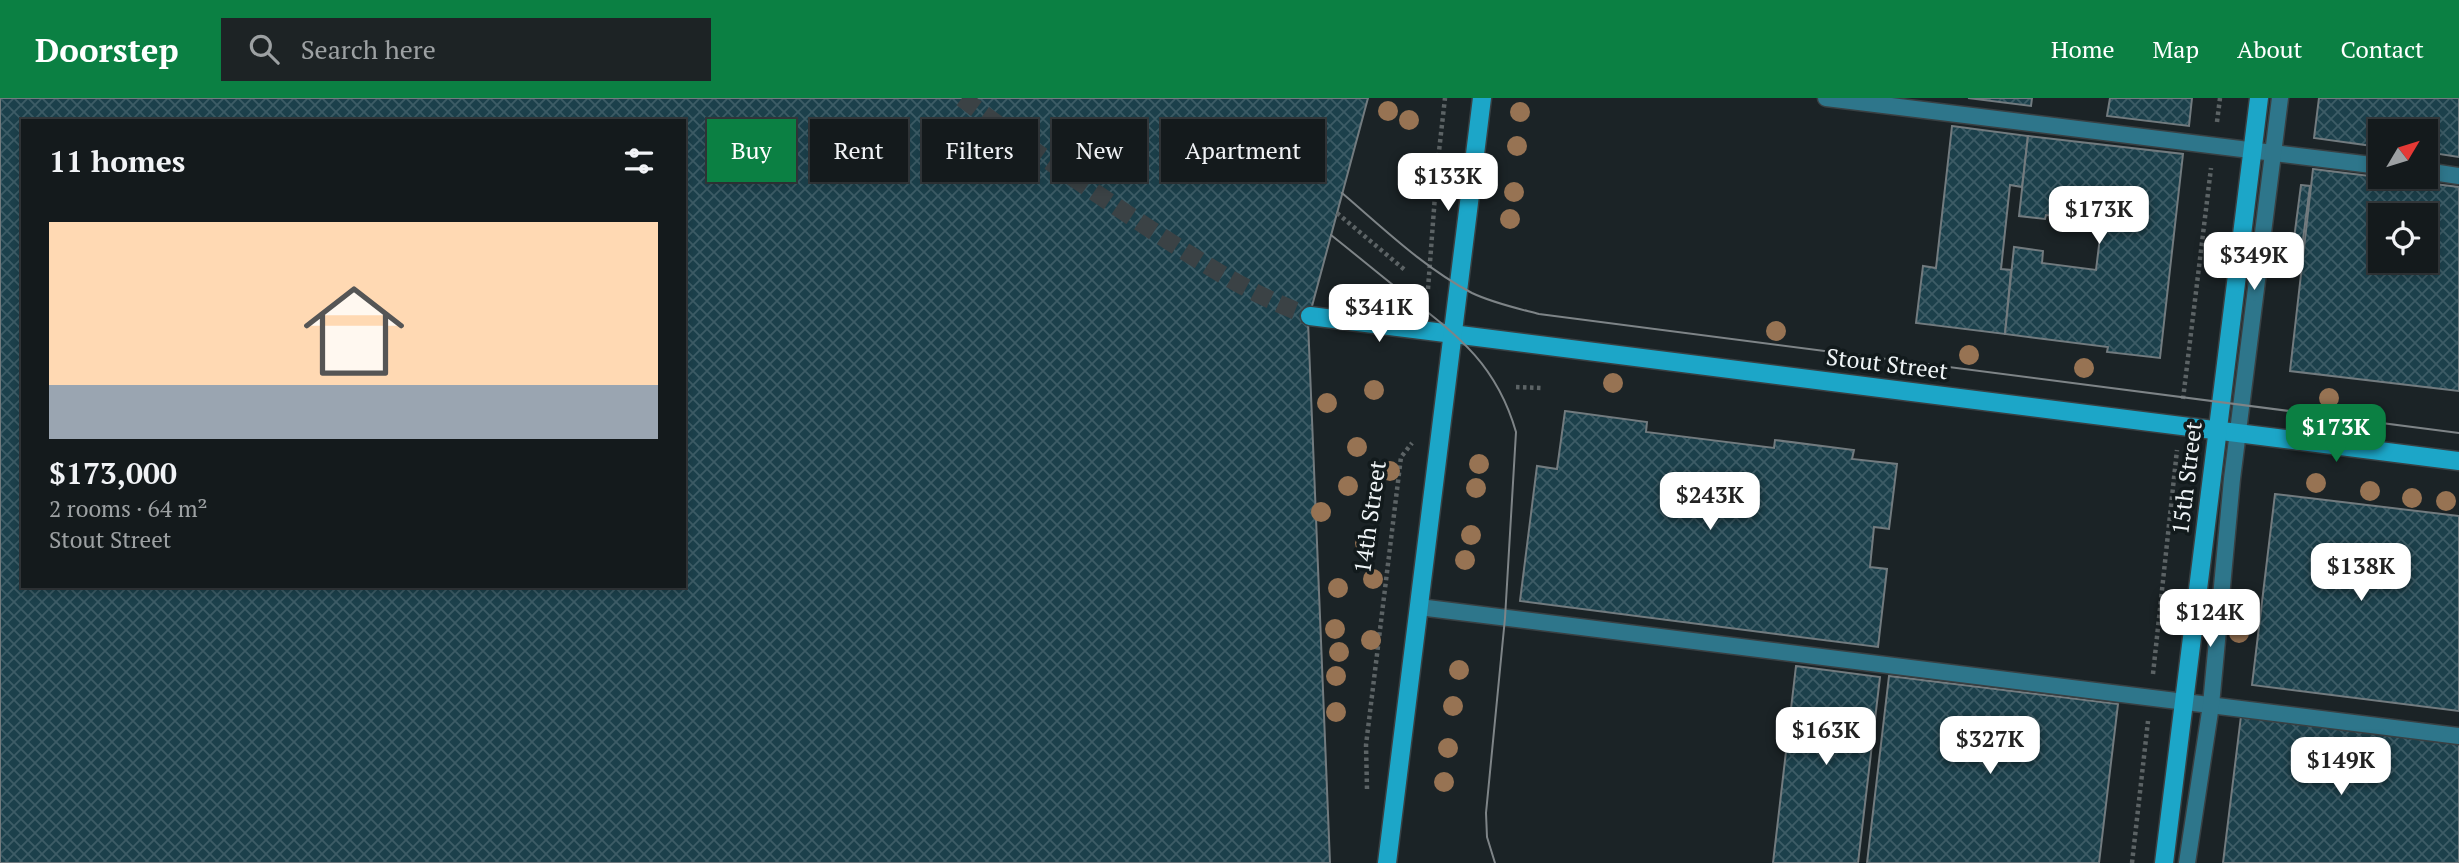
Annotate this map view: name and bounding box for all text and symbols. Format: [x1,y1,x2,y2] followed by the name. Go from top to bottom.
[221,18,711,81] search box
[35,28,179,71] text: Doorstep
[245,30,283,68] icon: search
[301,32,436,66] text: Search here
[2051,33,2115,65] text: Home
[2153,33,2199,65] text: Map
[2237,33,2303,65] text: About
[2341,33,2424,65] text: Contact
[707,119,796,182] chip: Buy
[810,119,908,182] chip: Rent
[922,119,1038,182] chip: Filters
[1052,119,1147,182] chip: New
[1161,119,1325,182] chip: Apartment
[2368,119,2438,189] north arrow
[2368,119,2438,273] map controls
[49,141,185,181] text: 11 homes
[620,142,658,180] icon: filters
[1399,153,1497,213] pin: $133K
[1414,160,1482,191] text: $133K
[2050,186,2148,246] pin: $173K
[2065,193,2133,224] text: $173K
[2368,203,2438,273] button: locate
[2205,232,2303,292] pin: $349K
[2220,239,2288,270] text: $349K
[291,268,417,394] icon: home
[1330,285,1428,344] pin: $341K
[1345,291,1413,322] text: $341K
[1824,341,1950,386] street label: Stout Street
[2287,404,2385,464] pin: $173K
[2302,411,2370,442] text: $173K
[2164,419,2209,536] street label: 15th Street
[49,453,177,493] text: $173,000
[1346,458,1393,575] street label: 14th Street
[1661,472,1759,532] pin: $243K
[1676,479,1744,510] text: $243K
[49,493,208,524] text: 2 rooms · 64 m²
[49,524,171,555] text: Stout Street
[2312,544,2410,603] pin: $138K
[2327,550,2395,581] text: $138K
[2161,589,2259,649] pin: $124K
[2176,596,2244,627] text: $124K
[1777,708,1875,767] pin: $163K
[1792,714,1860,745] text: $163K
[1941,716,2039,776] pin: $327K
[1956,723,2024,754] text: $327K
[2292,738,2390,797] pin: $149K
[2307,744,2375,775] text: $149K

